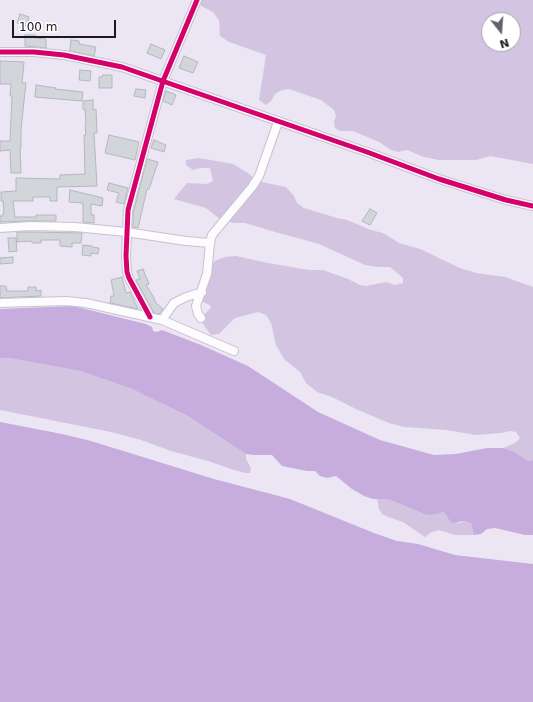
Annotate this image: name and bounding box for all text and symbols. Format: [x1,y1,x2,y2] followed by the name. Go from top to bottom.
[14,12,118,38] scale bar
[481,12,521,52] north arrow
[19,20,57,34] text: 100 m
[498,35,511,51] text: N

